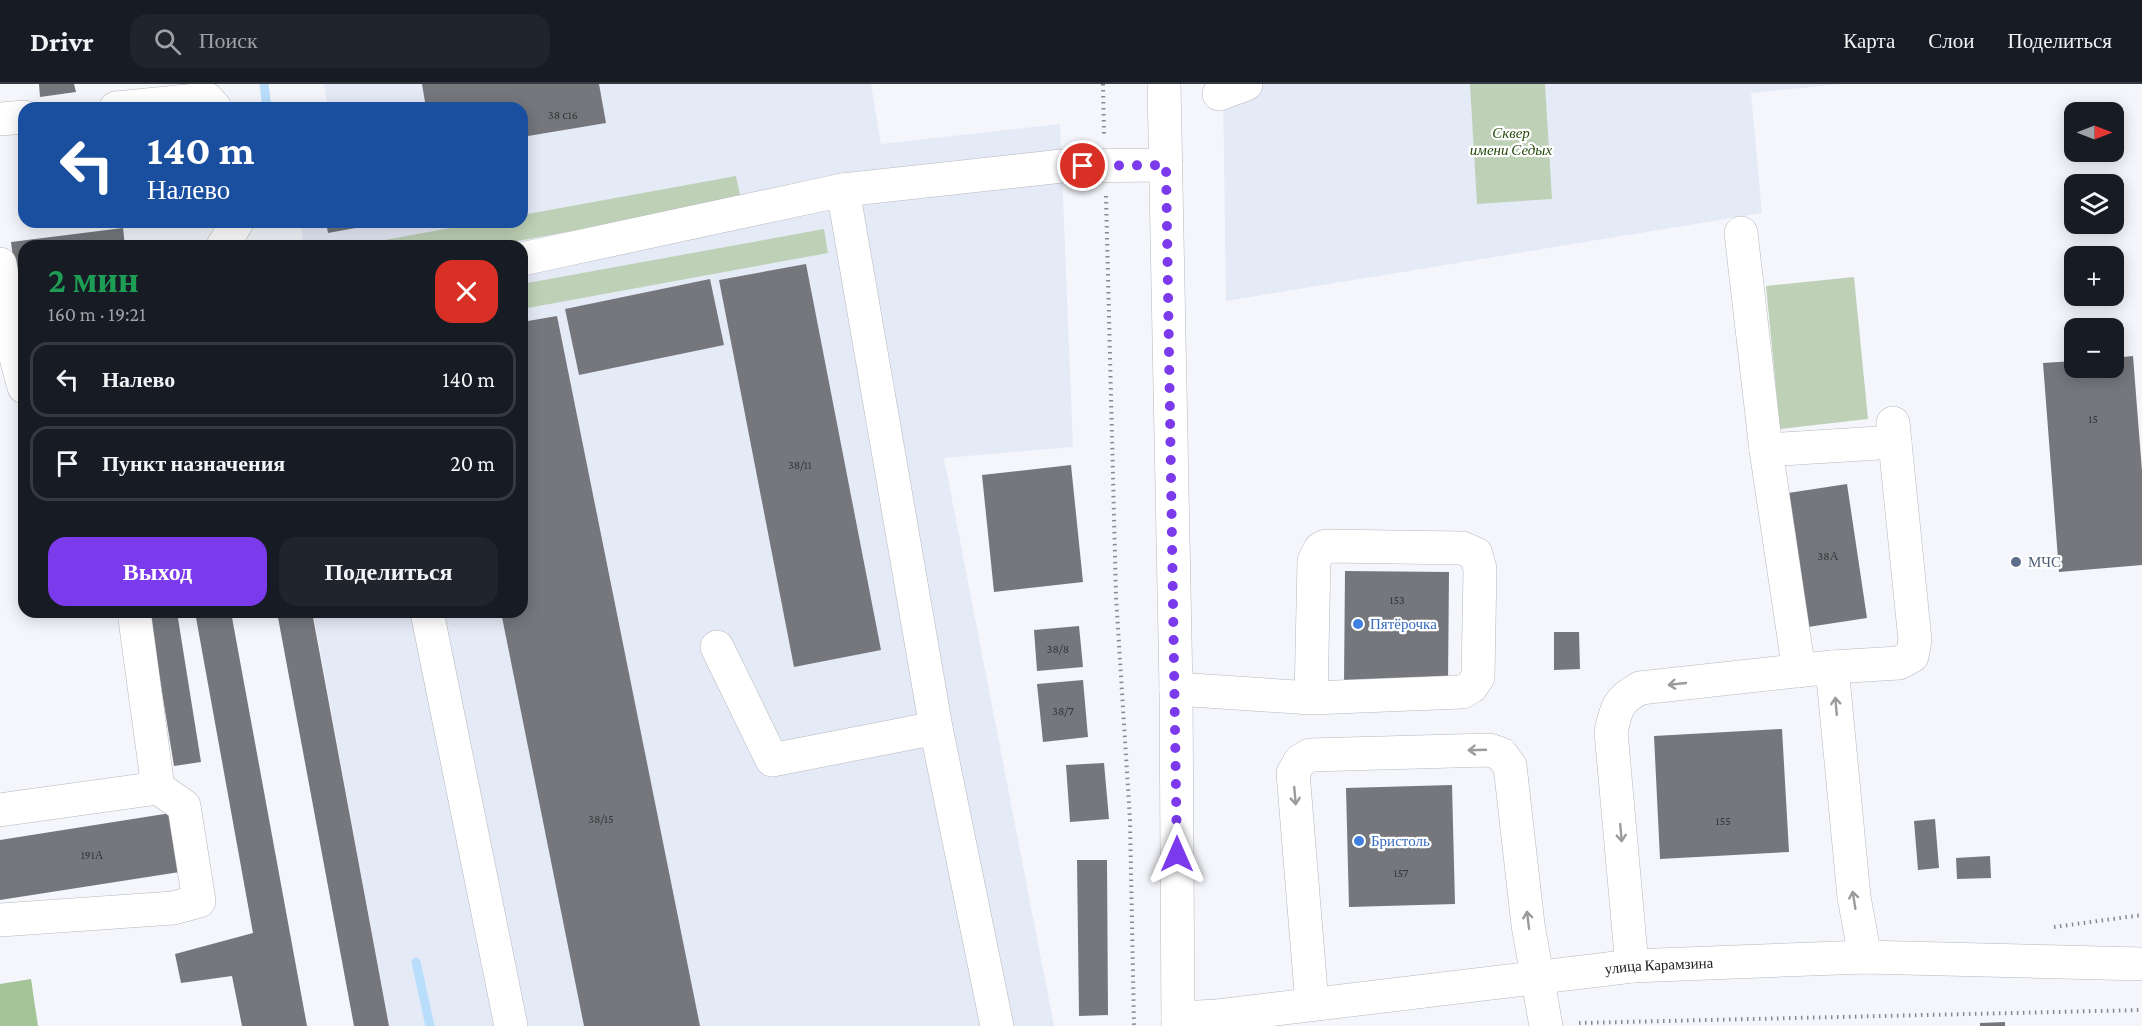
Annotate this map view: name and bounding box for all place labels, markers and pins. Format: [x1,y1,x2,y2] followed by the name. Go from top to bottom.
[1057,140,1108,191] pin
[2028,554,2061,570] place label: МЧС
[2009,555,2023,569] marker: МЧС
[1370,616,1437,632] place label: Пятёрочка
[1351,617,1365,631] marker: Пятёрочка
[1371,833,1430,849] place label: Бристоль
[1352,834,1366,848] marker: Бристоль

